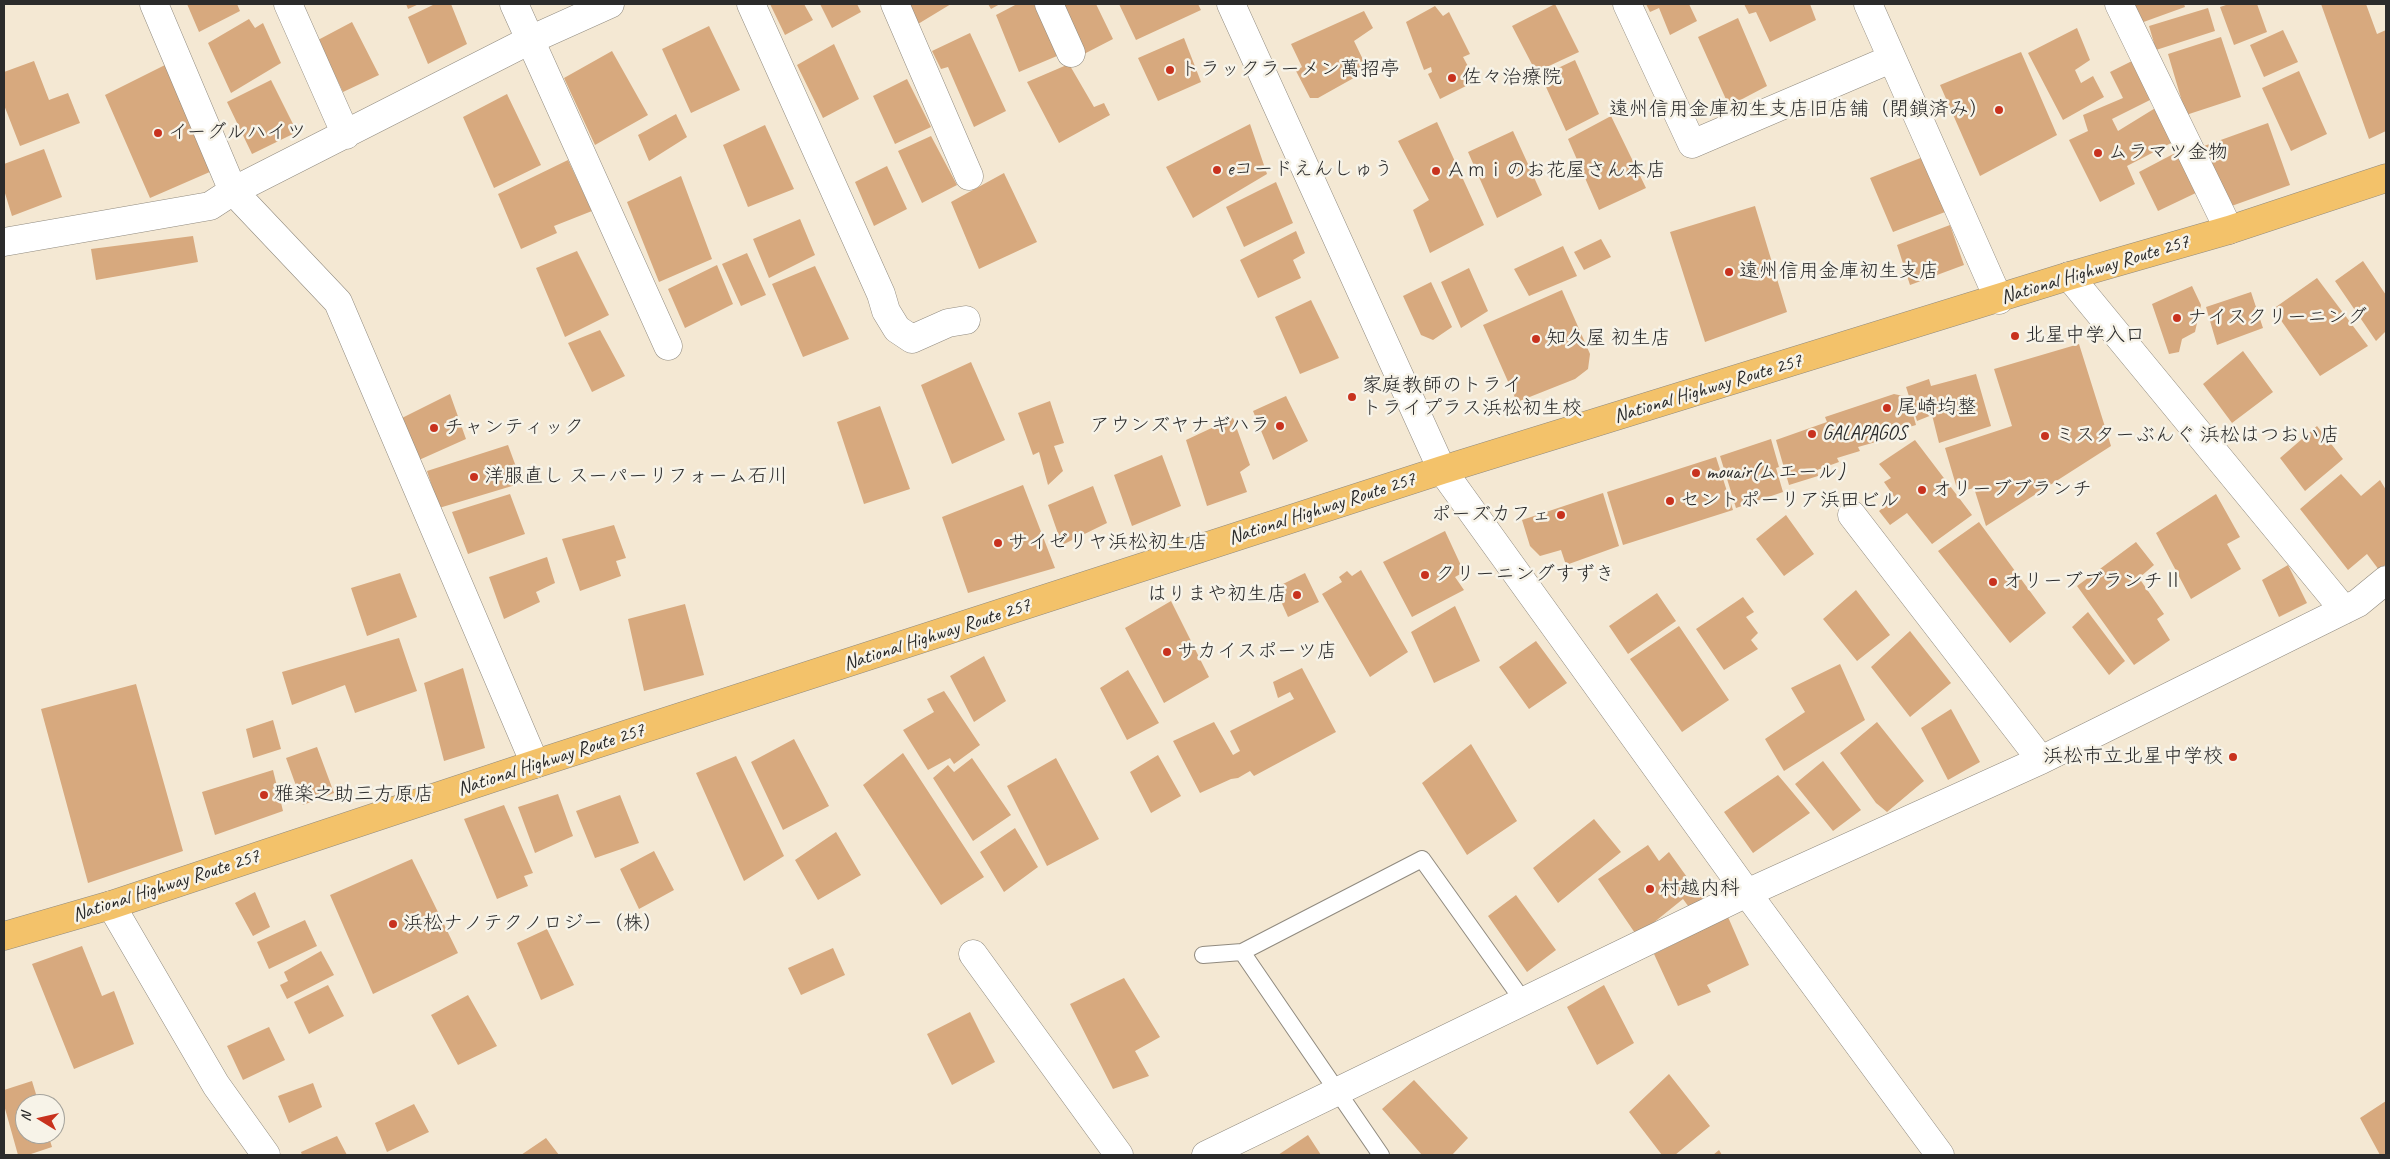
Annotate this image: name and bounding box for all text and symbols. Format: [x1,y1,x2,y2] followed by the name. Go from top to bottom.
[1180,58,1400,82] place label: トラックラーメン萬招亭
[1164,64,1176,76] marker: トラックラーメン萬招亭
[1462,66,1562,90] place label: 佐々治療院
[1446,72,1458,84] marker: 佐々治療院
[1609,98,1989,122] place label: 遠州信用金庫初生支店旧店舗（閉鎖済み）
[1993,104,2005,116] marker: 遠州信用金庫初生支店旧店舗（閉鎖済み）
[168,121,306,145] place label: イーグルハイツ
[152,127,164,139] marker: イーグルハイツ
[2108,141,2228,165] place label: ムラマツ金物
[2092,147,2104,159] marker: ムラマツ金物
[1227,158,1393,182] place label: eコードえんしゅう
[1446,159,1666,183] place label: Ａｍｉのお花屋さん本店
[1211,164,1223,176] marker: eコードえんしゅう
[1430,165,1442,177] marker: Ａｍｉのお花屋さん本店
[1998,230,2192,310] street label: National Highway Route 257
[1739,260,1939,284] place label: 遠州信用金庫初生支店
[1723,266,1735,278] marker: 遠州信用金庫初生支店
[2187,306,2367,330] place label: ナイスクリーニング
[2171,312,2183,324] marker: ナイスクリーニング
[2025,324,2145,348] place label: 北星中学入口
[1546,327,1671,351] place label: 知久屋 初生店
[2009,330,2021,342] marker: 北星中学入口
[1530,333,1542,345] marker: 知久屋 初生店
[1611,349,1805,429] street label: National Highway Route 257
[1362,374,1582,421] place label: 家庭教師のトライ トライプラス浜松初生校
[1346,391,1358,403] marker: 家庭教師のトライ トライプラス浜松初生校
[1897,396,1977,420] place label: 尾崎均整
[1881,402,1893,414] marker: 尾崎均整
[1090,414,1270,438] place label: アウンズヤナギハラ
[444,416,584,440] place label: チャンティック
[1274,420,1286,432] marker: アウンズヤナギハラ
[428,422,440,434] marker: チャンティック
[1822,422,1907,446] place label: GALAPAGOS
[2055,424,2340,448] place label: ミスターぶんぐ 浜松はつおい店
[1806,428,1818,440] marker: GALAPAGOS
[2039,430,2051,442] marker: ミスターぶんぐ 浜松はつおい店
[1706,461,1844,485] place label: mouair(ムエール)
[484,465,788,489] place label: 洋服直し スーパーリフォーム石川
[1225,467,1419,551] street label: National Highway Route 257
[1690,467,1702,479] marker: mouair(ムエール)
[468,471,480,483] marker: 洋服直し スーパーリフォーム石川
[1932,478,2092,502] place label: オリーブブランチ
[1916,484,1928,496] marker: オリーブブランチ
[1680,489,1900,513] place label: セントポーリア浜田ビル
[1664,495,1676,507] marker: セントポーリア浜田ビル
[1431,503,1551,527] place label: ポーズカフェ
[1555,509,1567,521] marker: ポーズカフェ
[1008,531,1208,555] place label: サイゼリヤ浜松初生店
[992,537,1004,549] marker: サイゼリヤ浜松初生店
[1435,563,1615,587] place label: クリーニングすずき
[1419,569,1431,581] marker: クリーニングすずき
[2003,570,2183,594] place label: オリーブブランチⅡ
[1987,576,1999,588] marker: オリーブブランチⅡ
[1147,583,1287,607] place label: はりまや初生店
[1291,589,1303,601] marker: はりまや初生店
[840,593,1034,677] street label: National Highway Route 257
[1177,640,1337,664] place label: サカイスポーツ店
[1161,646,1173,658] marker: サカイスポーツ店
[454,718,648,802] street label: National Highway Route 257
[2043,745,2223,769] place label: 浜松市立北星中学校
[2227,751,2239,763] marker: 浜松市立北星中学校
[274,783,434,807] place label: 雅楽之助三方原店
[258,789,270,801] marker: 雅楽之助三方原店
[69,844,263,928] street label: National Highway Route 257
[1660,877,1740,901] place label: 村越内科
[1644,883,1656,895] marker: 村越内科
[403,912,663,936] place label: 浜松ナノテクノロジー（株）
[387,918,399,930] marker: 浜松ナノテクノロジー（株）
[15,1094,65,1144] north arrow
[17,1111,35,1122] text: N

